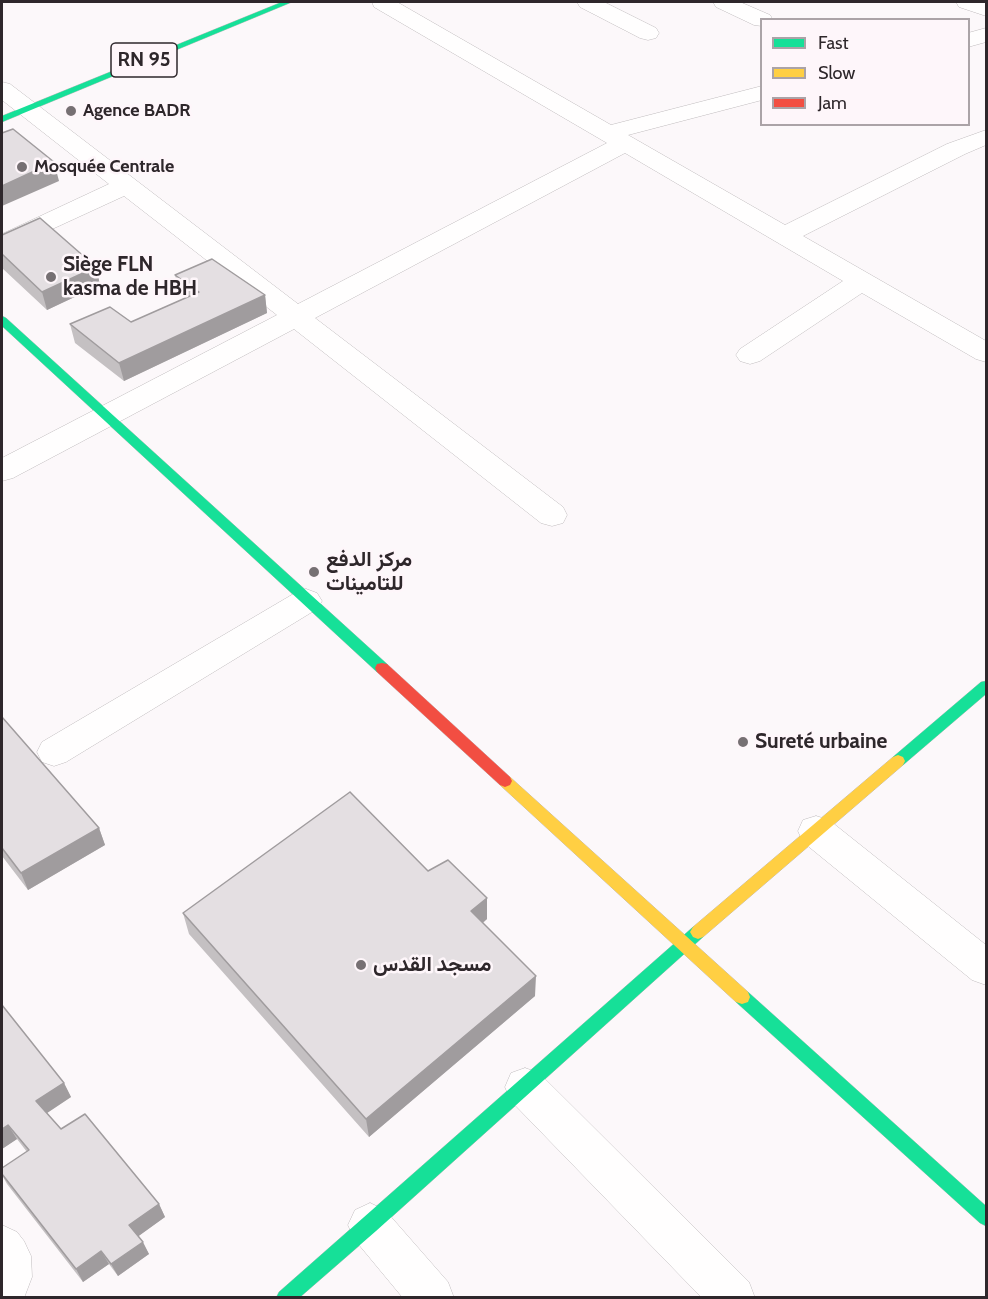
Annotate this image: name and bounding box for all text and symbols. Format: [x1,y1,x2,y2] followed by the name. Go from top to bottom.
[760,18,970,126] legend
[818,32,849,54] text: Fast
[111,43,177,77] road number: RN 95
[818,62,855,84] text: Slow
[818,92,847,114] text: Jam
[83,100,190,122] place label: Agence BADR
[64,104,78,118] marker: Agence BADR
[34,156,174,178] place label: Mosquée Centrale
[15,160,29,174] marker: Mosquée Centrale
[63,252,197,302] place label: Siège FLN kasma de HBH
[44,270,58,284] marker: Siège FLN kasma de HBH
[326,547,412,597] place label: مركز الدفع للتامينات
[307,565,321,579] marker: مركز الدفع للتامينات
[755,729,887,755] place label: Sureté urbaine
[736,735,750,749] marker: Sureté urbaine
[373,952,491,978] place label: مسجد القدس
[354,958,368,972] marker: مسجد القدس

